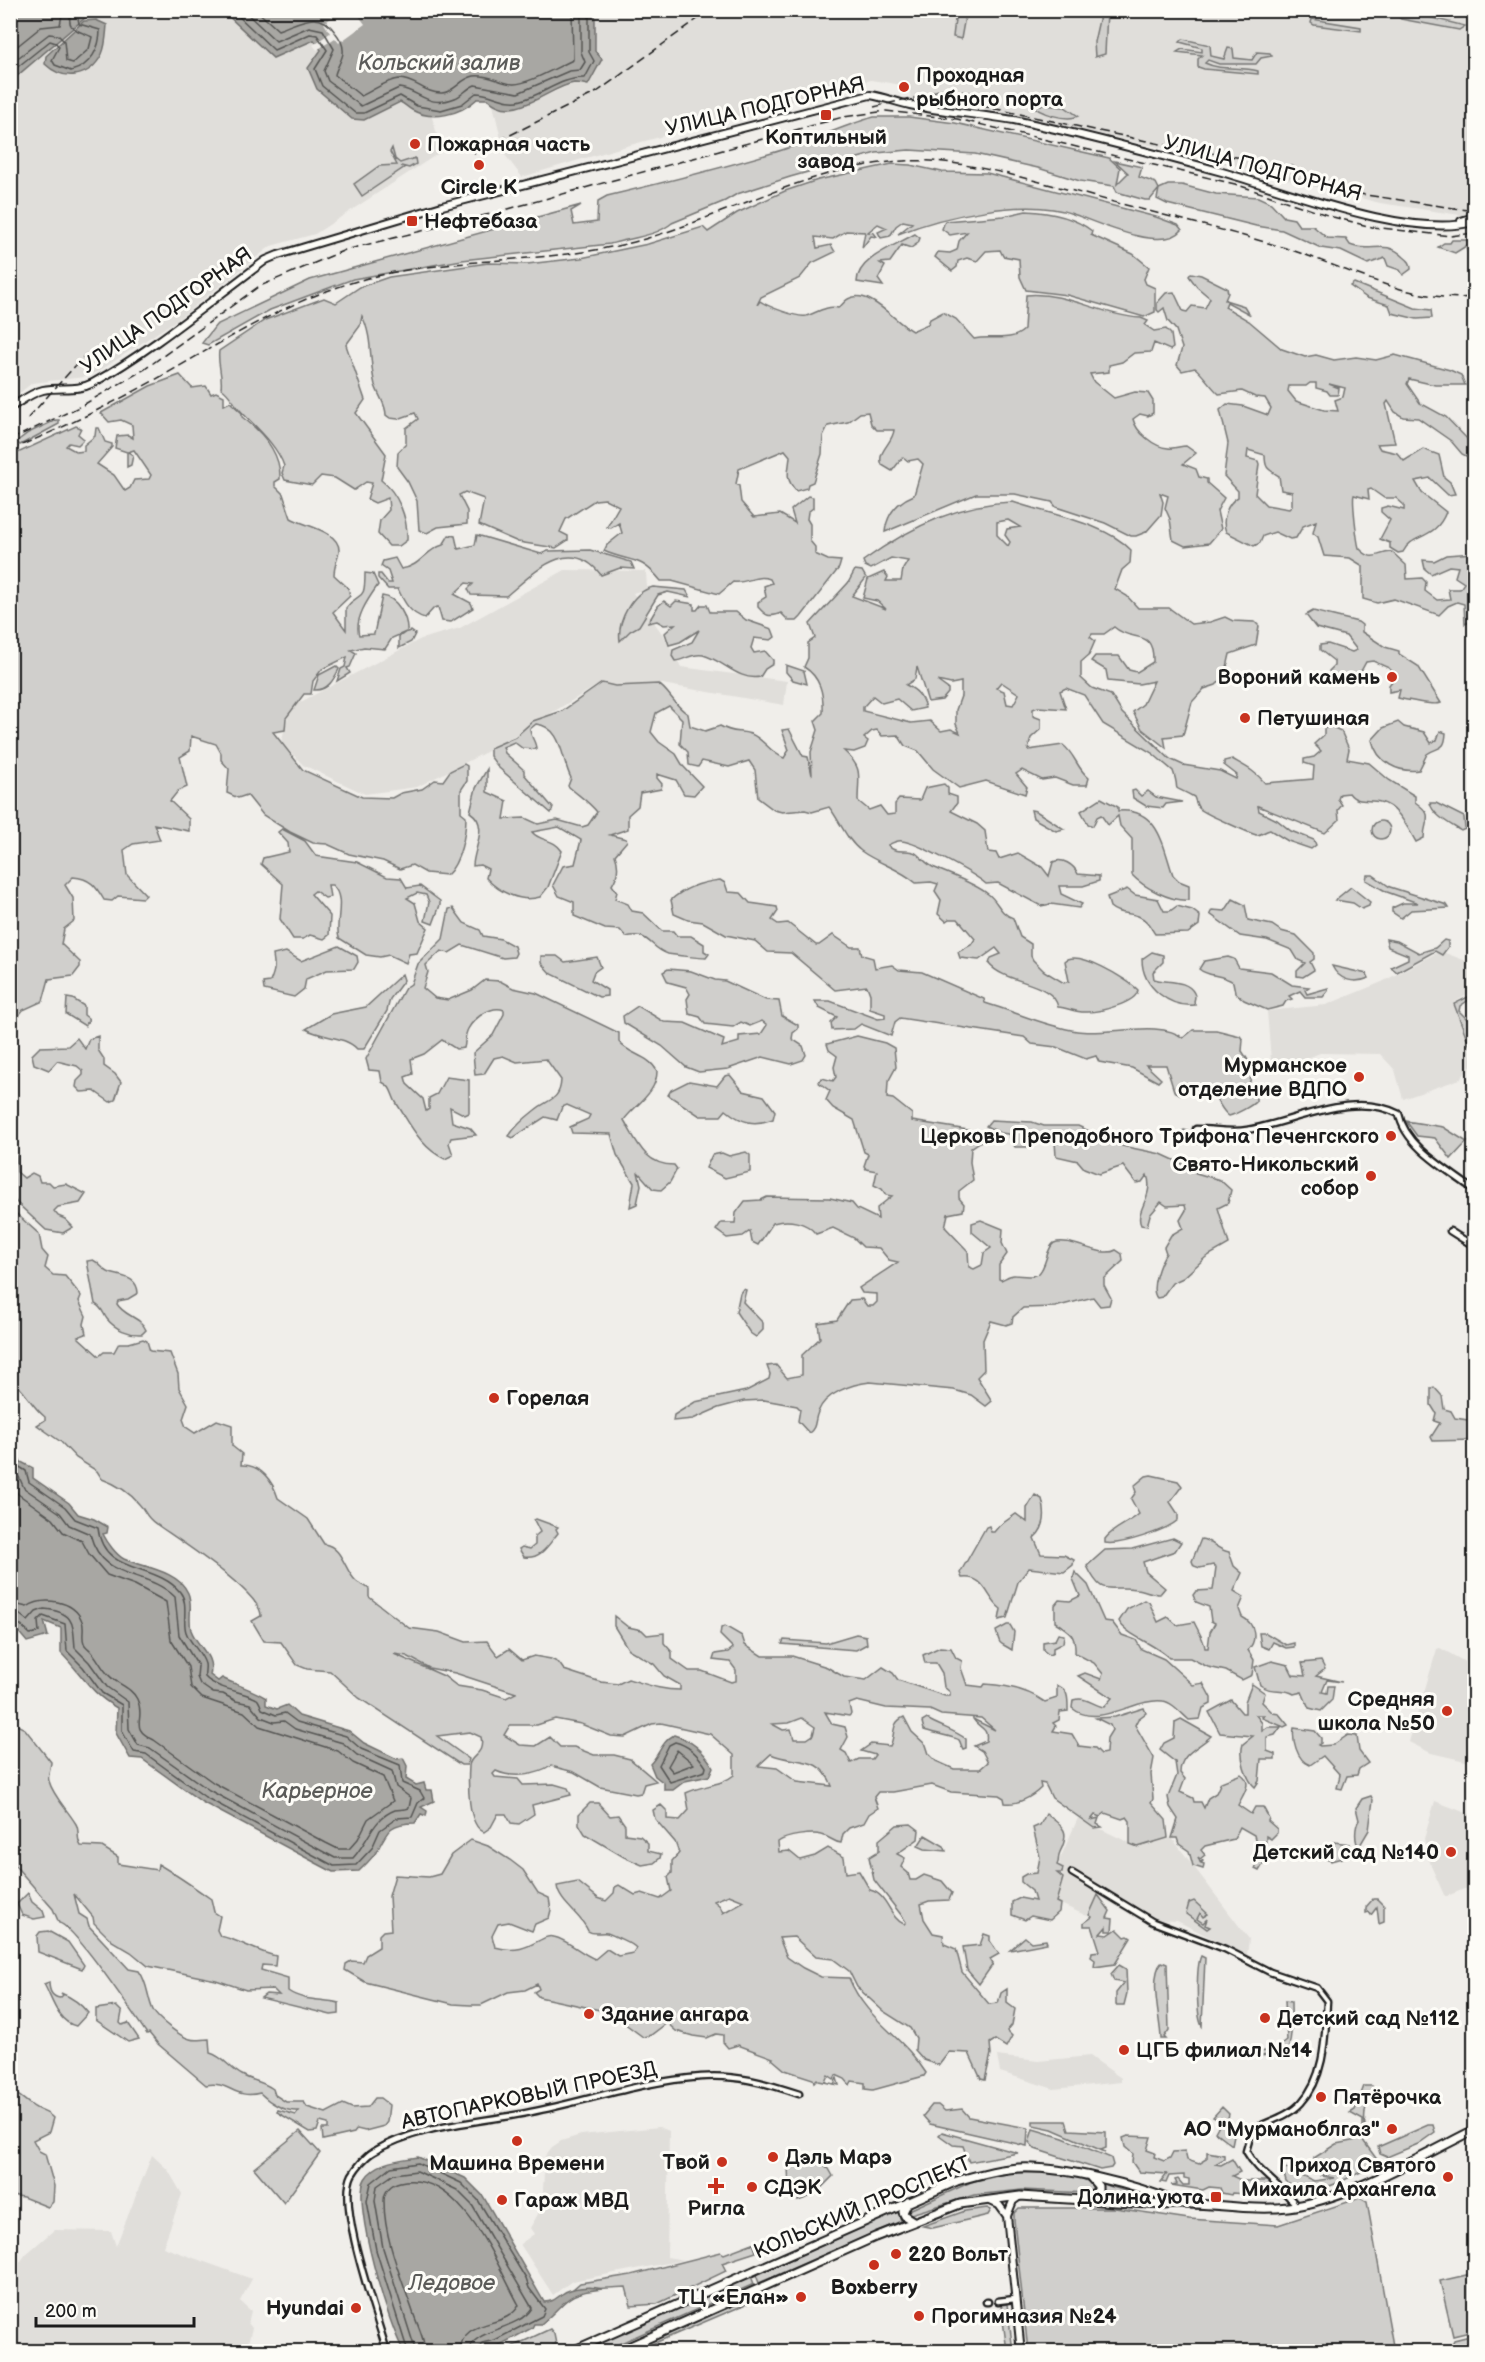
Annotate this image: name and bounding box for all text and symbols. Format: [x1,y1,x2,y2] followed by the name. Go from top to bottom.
[358,50,521,77] water label: Кольский залив
[916,63,1064,112] place label: Проходная рыбного порта
[663,71,867,142] street label: УЛИЦА ПОДГОРНАЯ
[897,80,911,94] marker: Проходная рыбного порта
[819,108,833,122] marker: Коптильный завод
[765,125,887,174] place label: Коптильный завод
[1161,130,1365,207] street label: УЛИЦА ПОДГОРНАЯ
[427,132,591,157] place label: Пожарная часть
[408,137,422,151] marker: Пожарная часть
[472,158,486,172] marker: Circle K
[441,175,517,200] place label: Circle K
[424,209,538,234] place label: Нефтебаза
[405,214,419,228] marker: Нефтебаза
[76,242,257,379] street label: УЛИЦА ПОДГОРНАЯ
[1218,665,1380,690] place label: Вороний камень
[1385,670,1399,684] marker: Вороний камень
[1257,706,1370,731] place label: Петушиная
[1238,711,1252,725] marker: Петушиная
[1178,1053,1347,1102] place label: Мурманское отделение ВДПО
[1352,1070,1366,1084] marker: Мурманское отделение ВДПО
[920,1124,1379,1149] place label: Церковь Преподобного Трифона Печенгского
[1384,1129,1398,1143] marker: Церковь Преподобного Трифона Печенгского
[1172,1152,1360,1201] place label: Свято-Никольский собор
[1364,1169,1378,1183] marker: Свято-Никольский собор
[506,1386,589,1411] place label: Горелая
[487,1391,501,1405] marker: Горелая
[1318,1687,1435,1736] place label: Средняя школа №50
[1440,1704,1454,1718] marker: Средняя школа №50
[261,1778,373,1805] water label: Карьерное
[1253,1840,1439,1865] place label: Детский сад №140
[1444,1845,1458,1859] marker: Детский сад №140
[601,2002,750,2027] place label: Здание ангара
[1277,2006,1460,2031] place label: Детский сад №112
[582,2007,596,2021] marker: Здание ангара
[1258,2011,1272,2025] marker: Детский сад №112
[1136,2038,1313,2063] place label: ЦГБ филиал №14
[1117,2043,1131,2057] marker: ЦГБ филиал №14
[398,2056,659,2135] street label: АВТОПАРКОВЫЙ ПРОЕЗД
[1333,2085,1442,2110] place label: Пятёрочка
[1314,2090,1328,2104] marker: Пятёрочка
[1183,2117,1380,2142] place label: AO "Мурманоблгаз"
[1385,2122,1399,2136] marker: AO "Мурманоблгаз"
[510,2134,524,2148] marker: Машина Времени
[785,2145,892,2170] place label: Дэль Марэ
[662,2150,710,2175] place label: Твой
[750,2150,975,2264] street label: КОЛЬСКИЙ ПРОСПЕКТ
[766,2150,780,2164] marker: Дэль Марэ
[429,2151,605,2176] place label: Машина Времени
[1241,2153,1437,2202] place label: Приход Святого Михаила Архангела
[715,2155,729,2169] marker: Твой
[1441,2170,1455,2184] marker: Приход Святого Михаила Архангела
[764,2175,822,2200] place label: СДЭК
[709,2179,723,2193] marker: Ригла
[745,2180,759,2194] marker: СДЭК
[1077,2185,1205,2210] place label: Долина уюта
[514,2188,629,2213] place label: Гараж МВД
[1209,2190,1223,2204] marker: Долина уюта
[495,2193,509,2207] marker: Гараж МВД
[687,2196,746,2221] place label: Ригла
[908,2242,1008,2267] place label: 220 Вольт
[889,2247,903,2261] marker: 220 Вольт
[867,2258,881,2272] marker: Boxberry
[407,2270,496,2297] water label: Ледовое
[830,2275,918,2300] place label: Boxberry
[677,2285,789,2310] place label: ТЦ «Елан»
[36,2290,194,2328] scale bar
[794,2290,808,2304] marker: ТЦ «Елан»
[266,2296,344,2321] place label: Hyundai
[45,2301,97,2322] text: 200 m
[349,2301,363,2315] marker: Hyundai
[931,2304,1117,2329] place label: Прогимназия №24
[912,2309,926,2323] marker: Прогимназия №24

